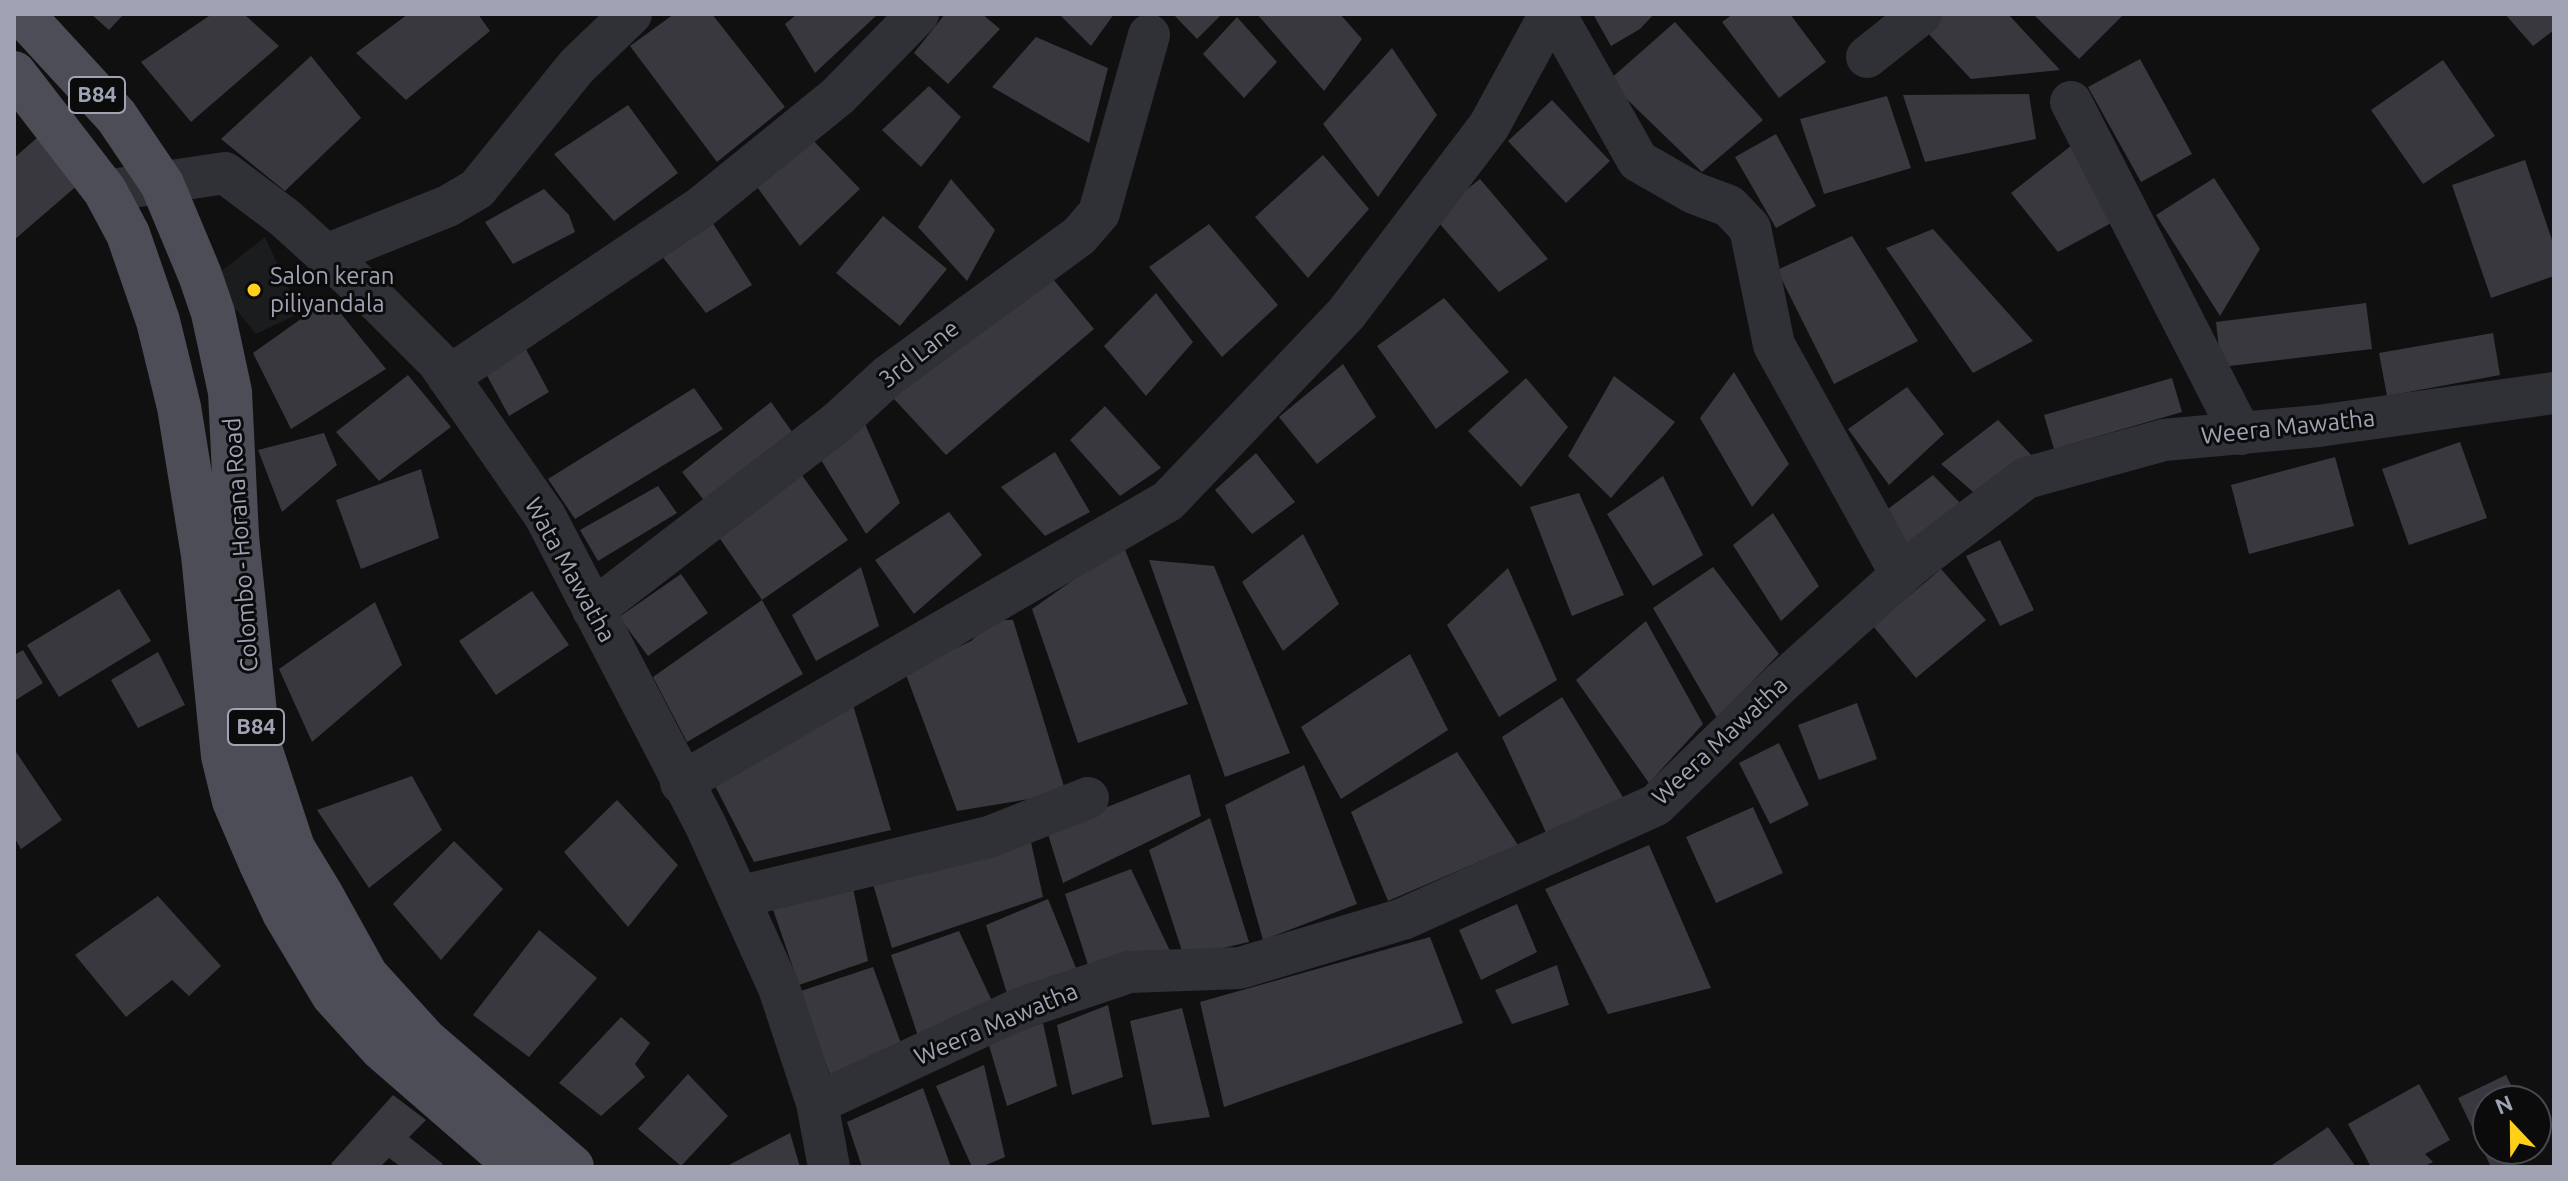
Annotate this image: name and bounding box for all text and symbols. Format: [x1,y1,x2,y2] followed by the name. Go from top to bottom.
[69,77,125,113] road number: B84
[270,262,395,318] place label: Salon keran piliyandala
[245,281,263,299] marker: Salon keran piliyandala
[873,314,965,394] street label: 3rd Lane
[2200,404,2376,450] street label: Weera Mawatha
[218,417,264,673] street label: Colombo - Horana Road
[518,493,622,647] street label: Wata Mawatha
[1646,671,1794,811] street label: Weera Mawatha
[228,709,284,745] road number: B84
[910,977,1082,1071] street label: Weera Mawatha
[2472,1085,2552,1165] north arrow
[2491,1089,2516,1119] text: N

